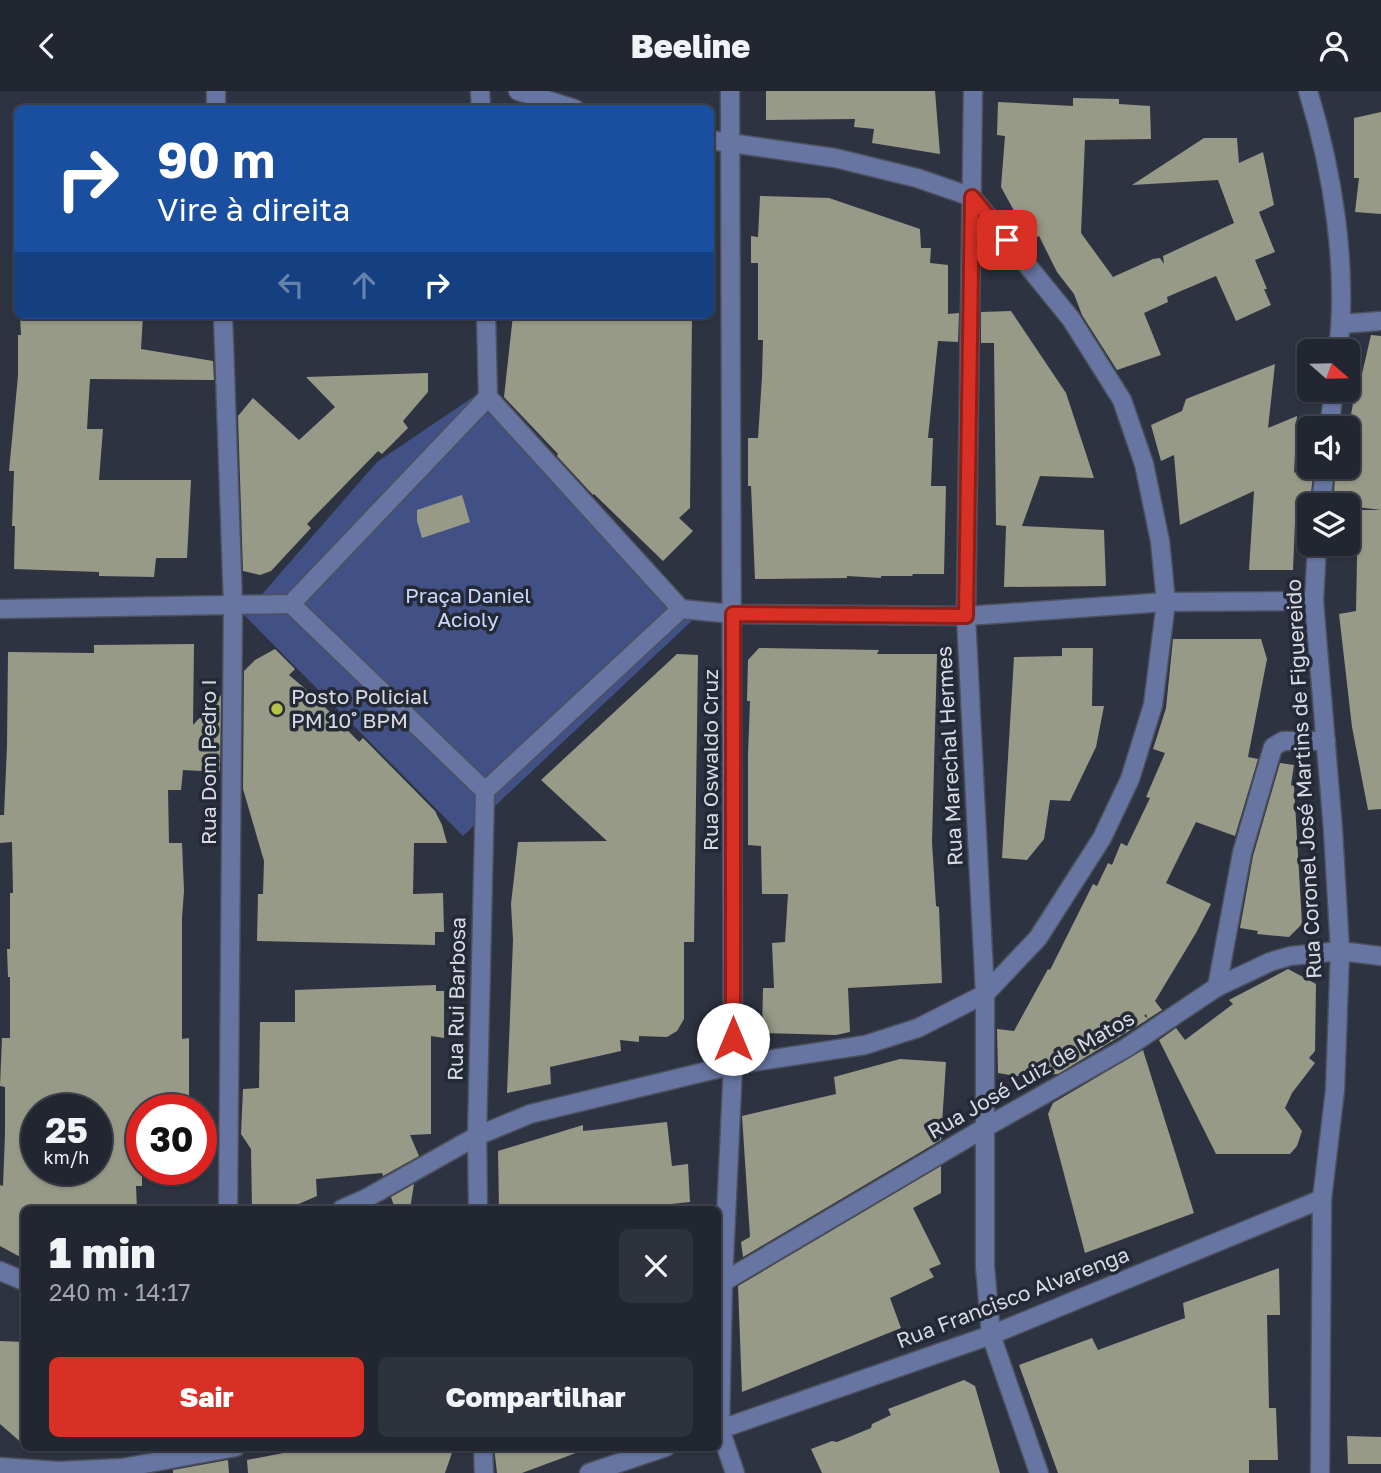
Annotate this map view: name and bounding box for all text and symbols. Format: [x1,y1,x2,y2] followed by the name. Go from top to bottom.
[28,27,66,65] icon: back
[631,27,750,65] text: Beeline
[1315,27,1353,65] icon: person
[157,130,275,189] text: 90 m
[42,133,133,224] icon: right
[157,190,350,228] text: Vire à direita
[977,210,1037,270] pin
[988,221,1026,259] icon: arrive
[272,266,310,304] icon: left
[345,266,383,304] icon: ahead
[418,266,456,304] icon: right
[1297,339,1360,403] north arrow
[1297,339,1360,556] map controls
[1297,416,1360,479] button: sound
[1297,493,1360,556] button: layers
[1280,578,1326,980] street label: Rua Coronel José Martins de Figuereido
[405,582,531,632] park label: Praça Daniel Acioly
[930,645,968,867] street label: Rua Marechal Hermes
[697,669,723,851] street label: Rua Oswaldo Cruz
[195,679,221,845] street label: Rua Dom Pedro I
[291,683,429,733] place label: Posto Policial PM 10˚ BPM
[269,701,285,717] marker: Posto Policial PM 10˚ BPM
[442,917,470,1081] street label: Rua Rui Barbosa
[696,1002,770,1076] position arrow
[922,1004,1139,1144] street label: Rua José Luiz de Matos
[126,1094,217,1185] speed limit sign: 30
[45,1109,88,1151] text: 25
[44,1146,89,1168] text: km/h
[49,1227,156,1277] text: 1 min
[619,1229,693,1303] button: close
[893,1241,1133,1354] street label: Rua Francisco Alvarenga
[49,1278,191,1306] text: 240 m · 14:17
[49,1357,364,1437] button: Sair
[378,1357,693,1437] button: Compartilhar

